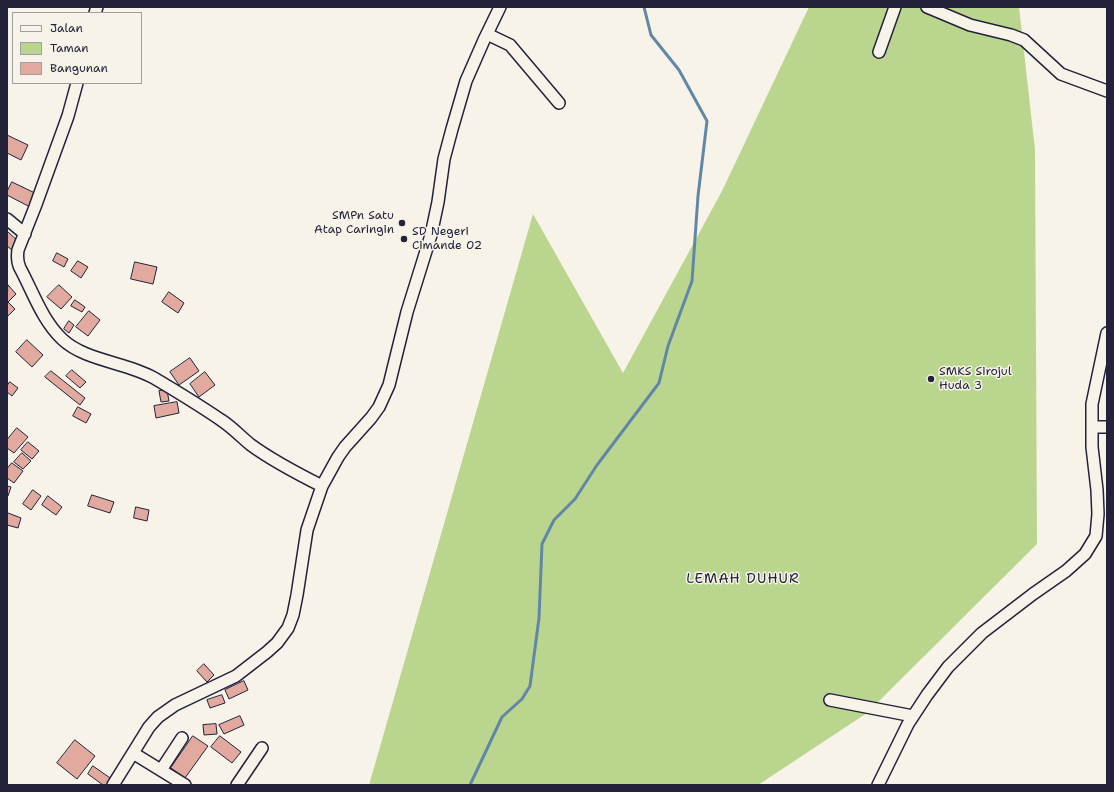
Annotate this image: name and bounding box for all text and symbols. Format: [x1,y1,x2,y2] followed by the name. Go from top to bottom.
[12,12,142,84] legend
[50,20,83,36] text: Jalan
[50,40,89,56] text: Taman
[50,60,108,76] text: Bangunan
[314,209,394,237] place label: SMPn Satu Atap Caringin
[397,218,407,228] marker: SMPn Satu Atap Caringin
[412,225,482,253] place label: SD Negeri Cimande 02
[399,234,409,244] marker: SD Negeri Cimande 02
[939,365,1012,393] place label: SMKS Sirojul Huda 3
[926,374,936,384] marker: SMKS Sirojul Huda 3
[686,571,800,587] district label: LEMAH DUHUR

